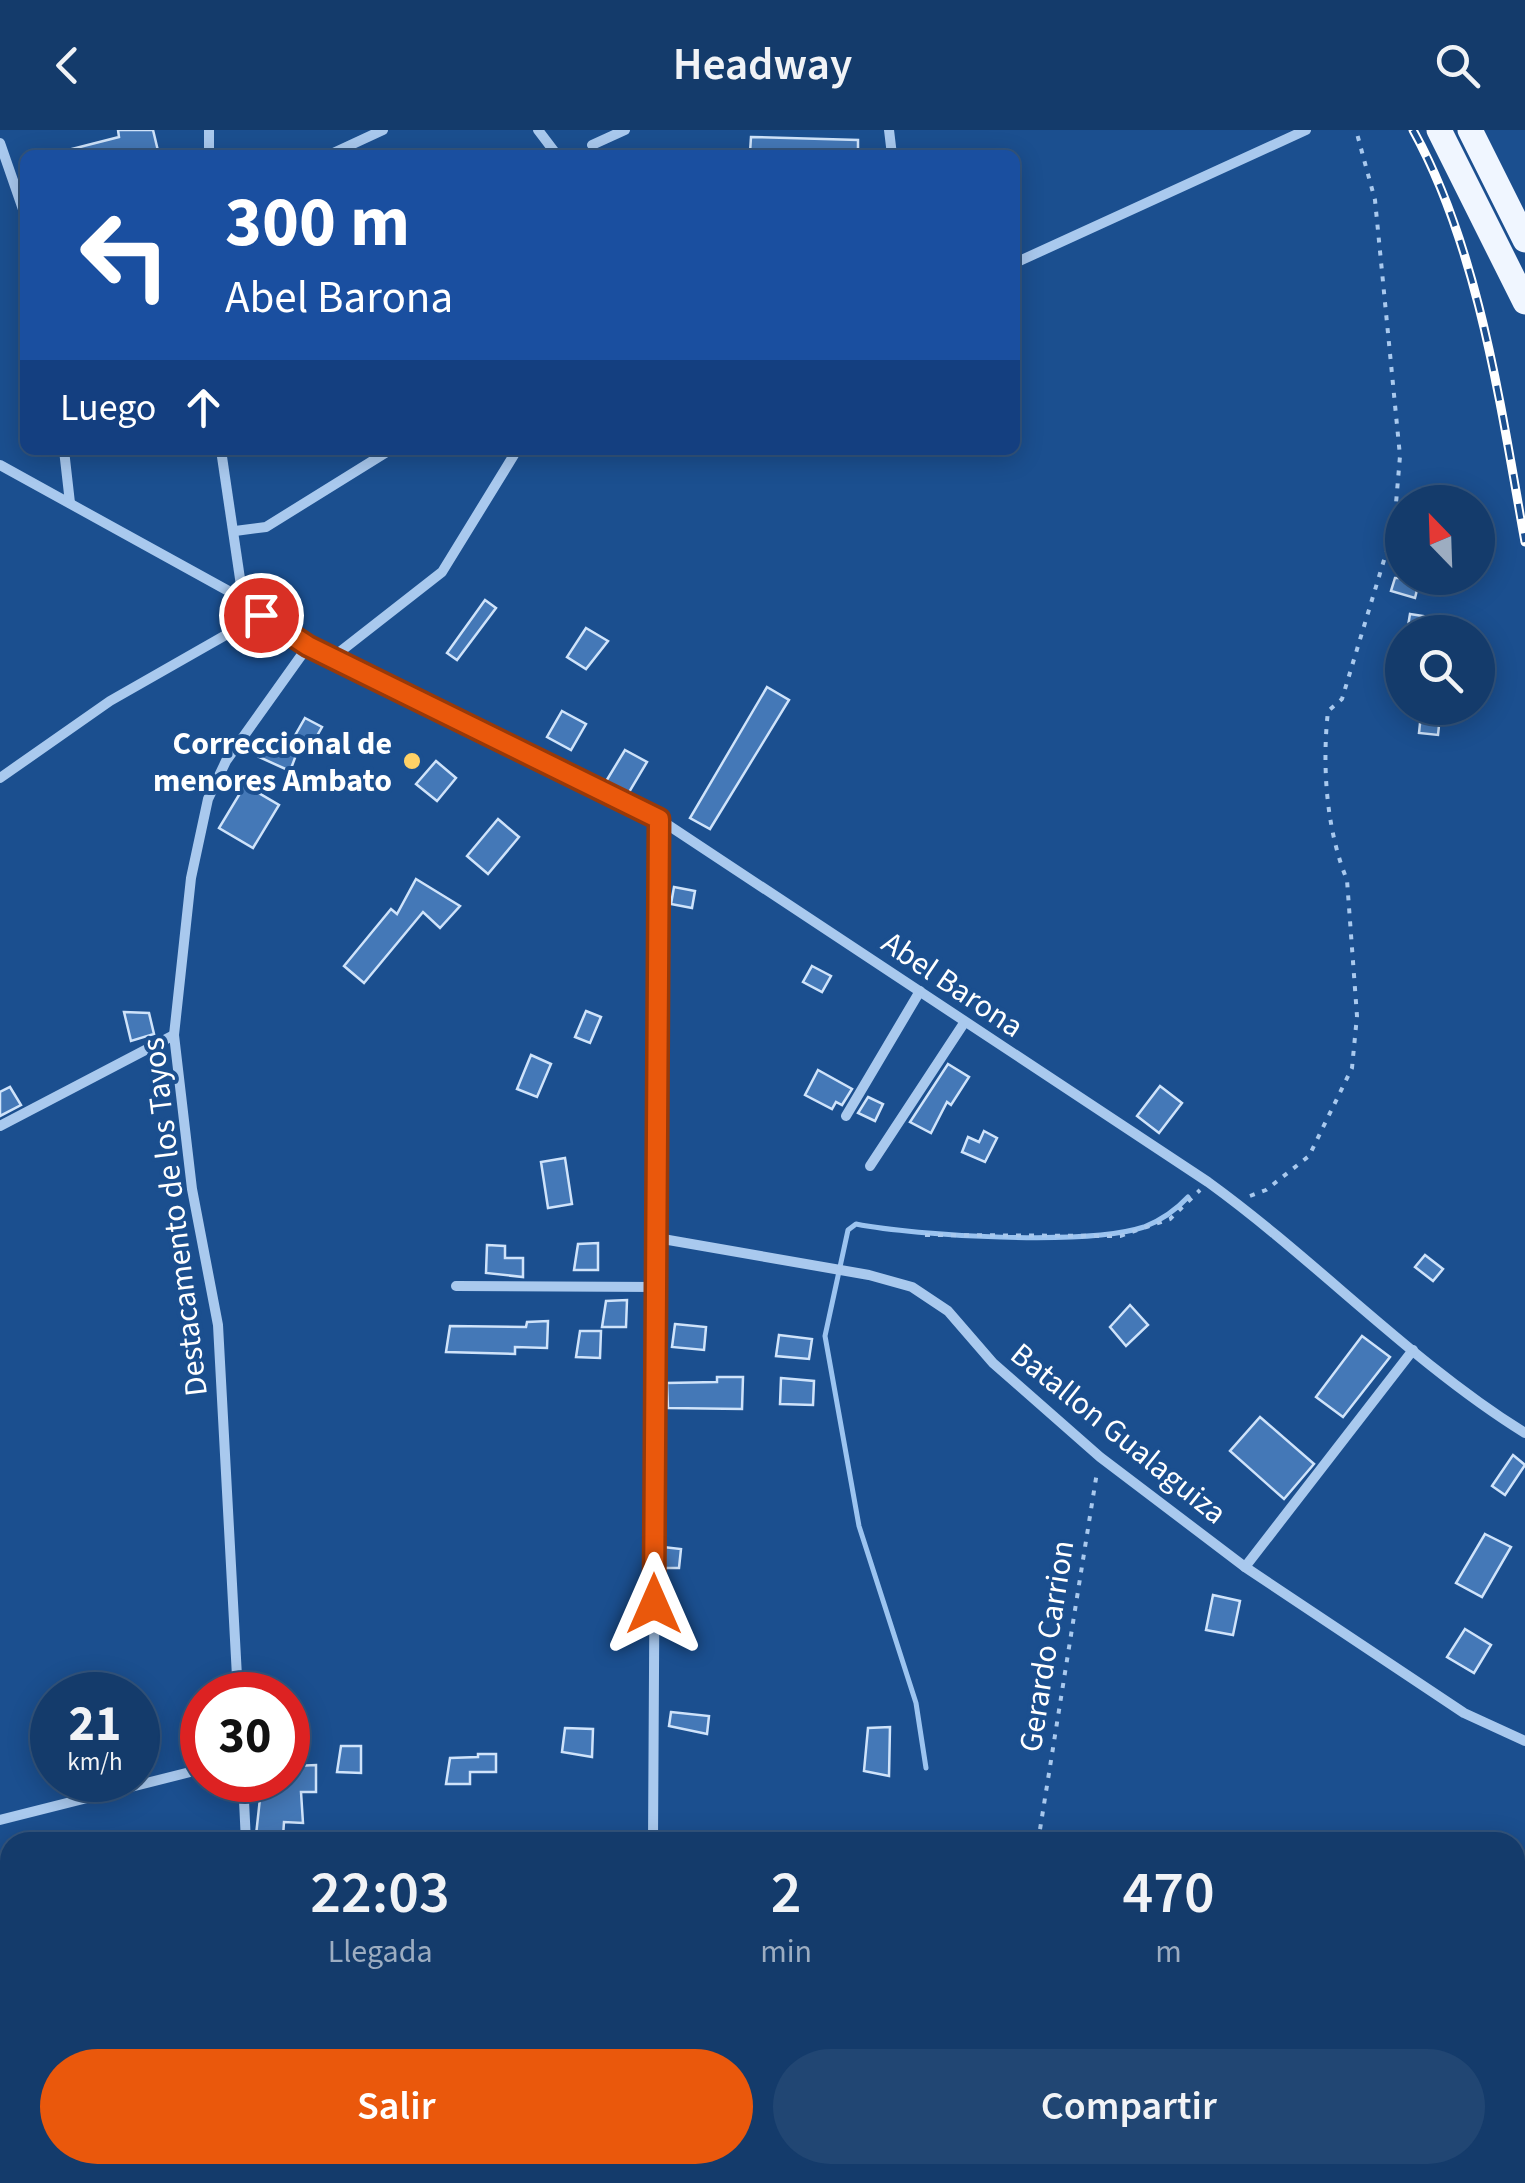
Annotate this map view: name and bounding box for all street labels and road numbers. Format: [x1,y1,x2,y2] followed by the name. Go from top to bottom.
[872,920,1033,1049] street label: Abel Barona
[130,1035,220,1399] street label: Destacamento de los Tayos
[1000,1332,1236,1535] street label: Batallon Gualaguiza
[1008,1537,1086,1755] street label: Gerardo Carrion

